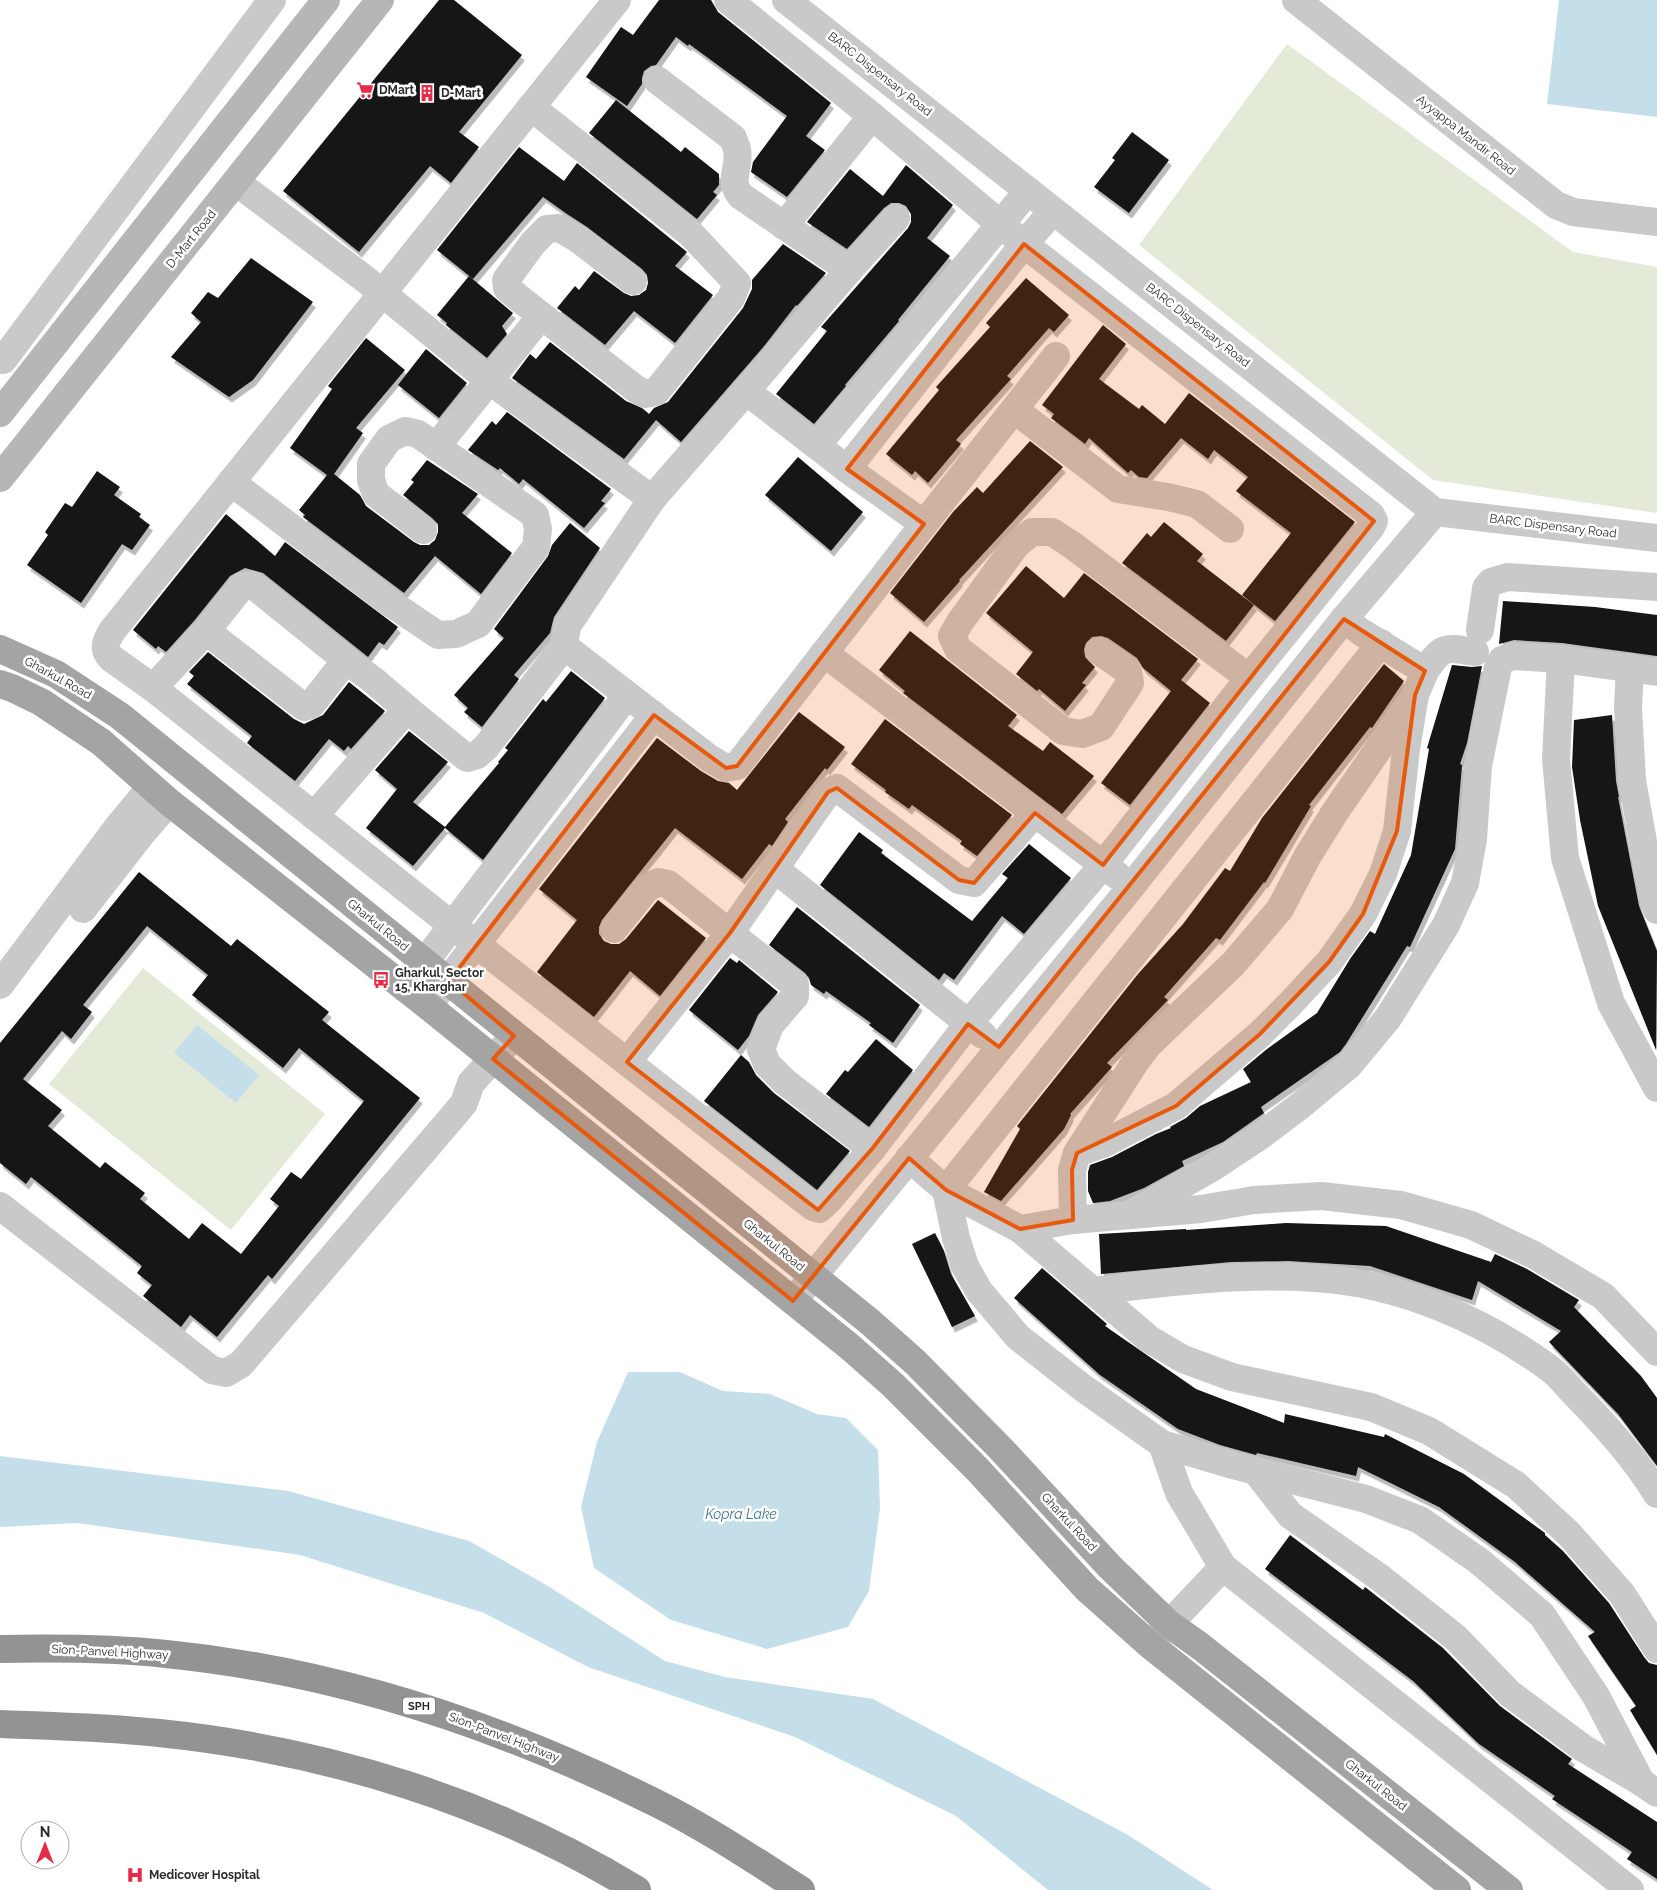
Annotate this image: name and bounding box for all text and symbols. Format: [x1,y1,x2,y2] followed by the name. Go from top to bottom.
[825,29,935,119] street label: BARC Dispensary Road
[355,80,375,100] supermarket icon: DMart
[379,83,414,97] place label: DMart
[417,83,437,103] building icon: D-Mart
[441,86,481,100] place label: D-Mart
[1414,92,1518,178] street label: Ayyappa Mandir Road
[163,207,219,271] street label: D-Mart Road
[1143,280,1253,370] street label: BARC Dispensary Road
[1489,511,1617,541] street label: BARC Dispensary Road
[22,654,94,702] street label: Gharkul Road
[345,896,411,954] street label: Gharkul Road
[395,966,484,994] place label: Gharkul, Sector 15, Kharghar
[371,970,391,990] bus stop icon: Gharkul, Sector 15, Kharghar
[741,1216,807,1274] street label: Gharkul Road
[1038,1490,1100,1554] street label: Gharkul Road
[705,1506,777,1522] water label: Kopra Lake
[51,1642,169,1662] street label: Sion-Panvel Highway
[403,1698,435,1714] road number: SPH
[447,1709,562,1765] street label: Sion-Panvel Highway
[1342,1757,1410,1813] street label: Gharkul Road
[20,1820,70,1870] north arrow
[40,1824,50,1840] text: N
[125,1865,145,1885] hospital icon: Medicover Hospital
[149,1868,260,1882] place label: Medicover Hospital

